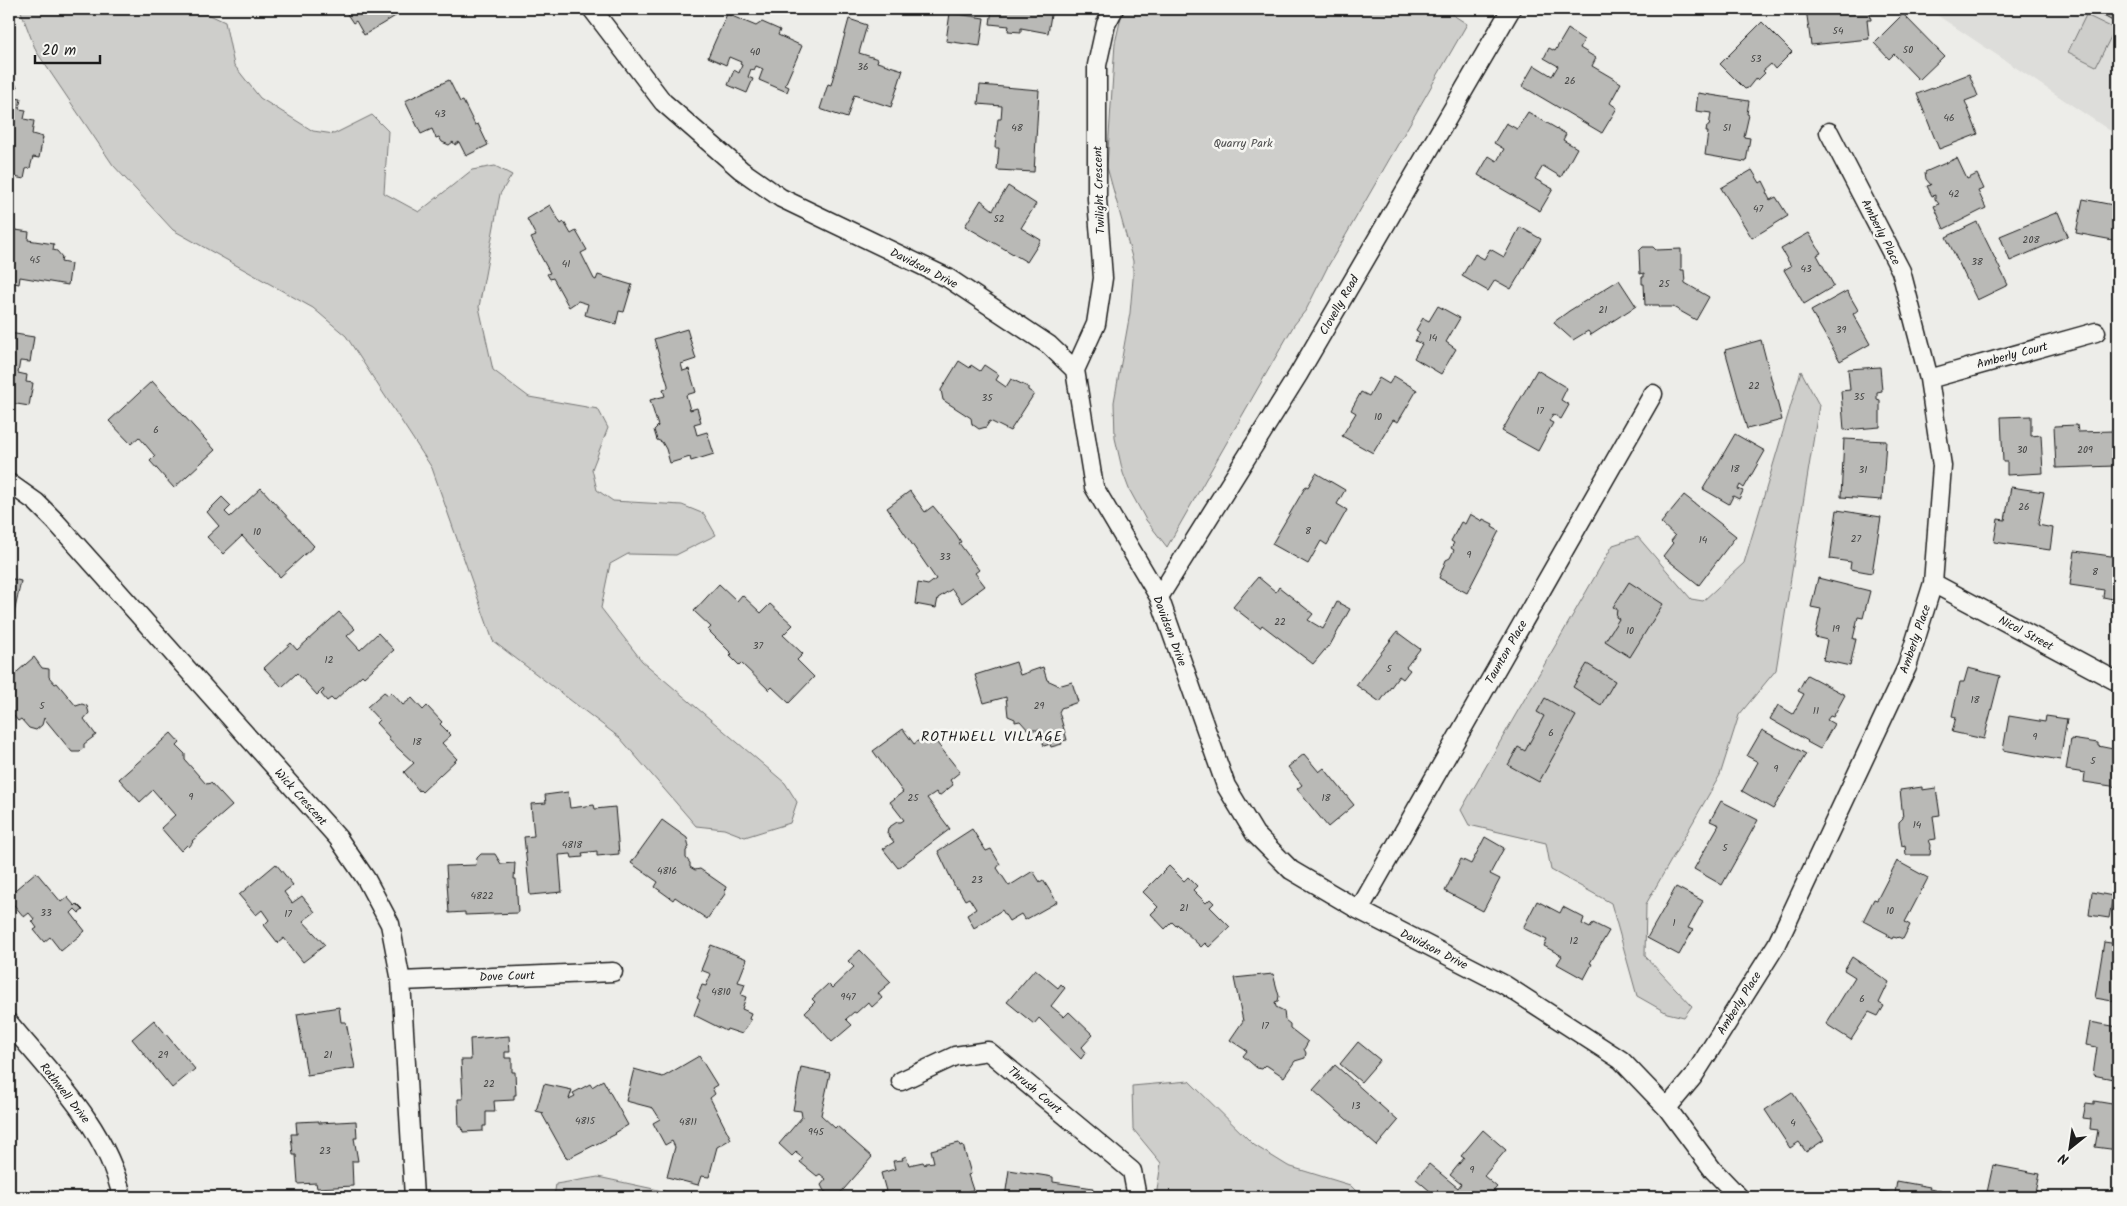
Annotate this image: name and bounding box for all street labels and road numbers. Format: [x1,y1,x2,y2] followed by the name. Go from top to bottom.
[1088,145,1111,234] street label: Twilight Crescent
[1856,196,1906,269] street label: Amberly Place
[886,243,962,294] street label: Davidson Drive
[1315,271,1365,339] street label: Clovelly Road
[1974,337,2050,374] street label: Amberly Court
[1147,593,1192,670] street label: Davidson Drive
[1895,602,1936,676] street label: Amberly Place
[1995,611,2057,656] street label: Nicol Street
[1480,616,1533,688] street label: Taunton Place
[270,764,332,831] street label: Wick Crescent
[1396,924,1472,975] street label: Davidson Drive
[479,966,535,987] street label: Dove Court
[1712,967,1767,1039] street label: Amberly Place
[35,1059,95,1128] street label: Rothwell Drive
[1003,1062,1066,1119] street label: Thrush Court

